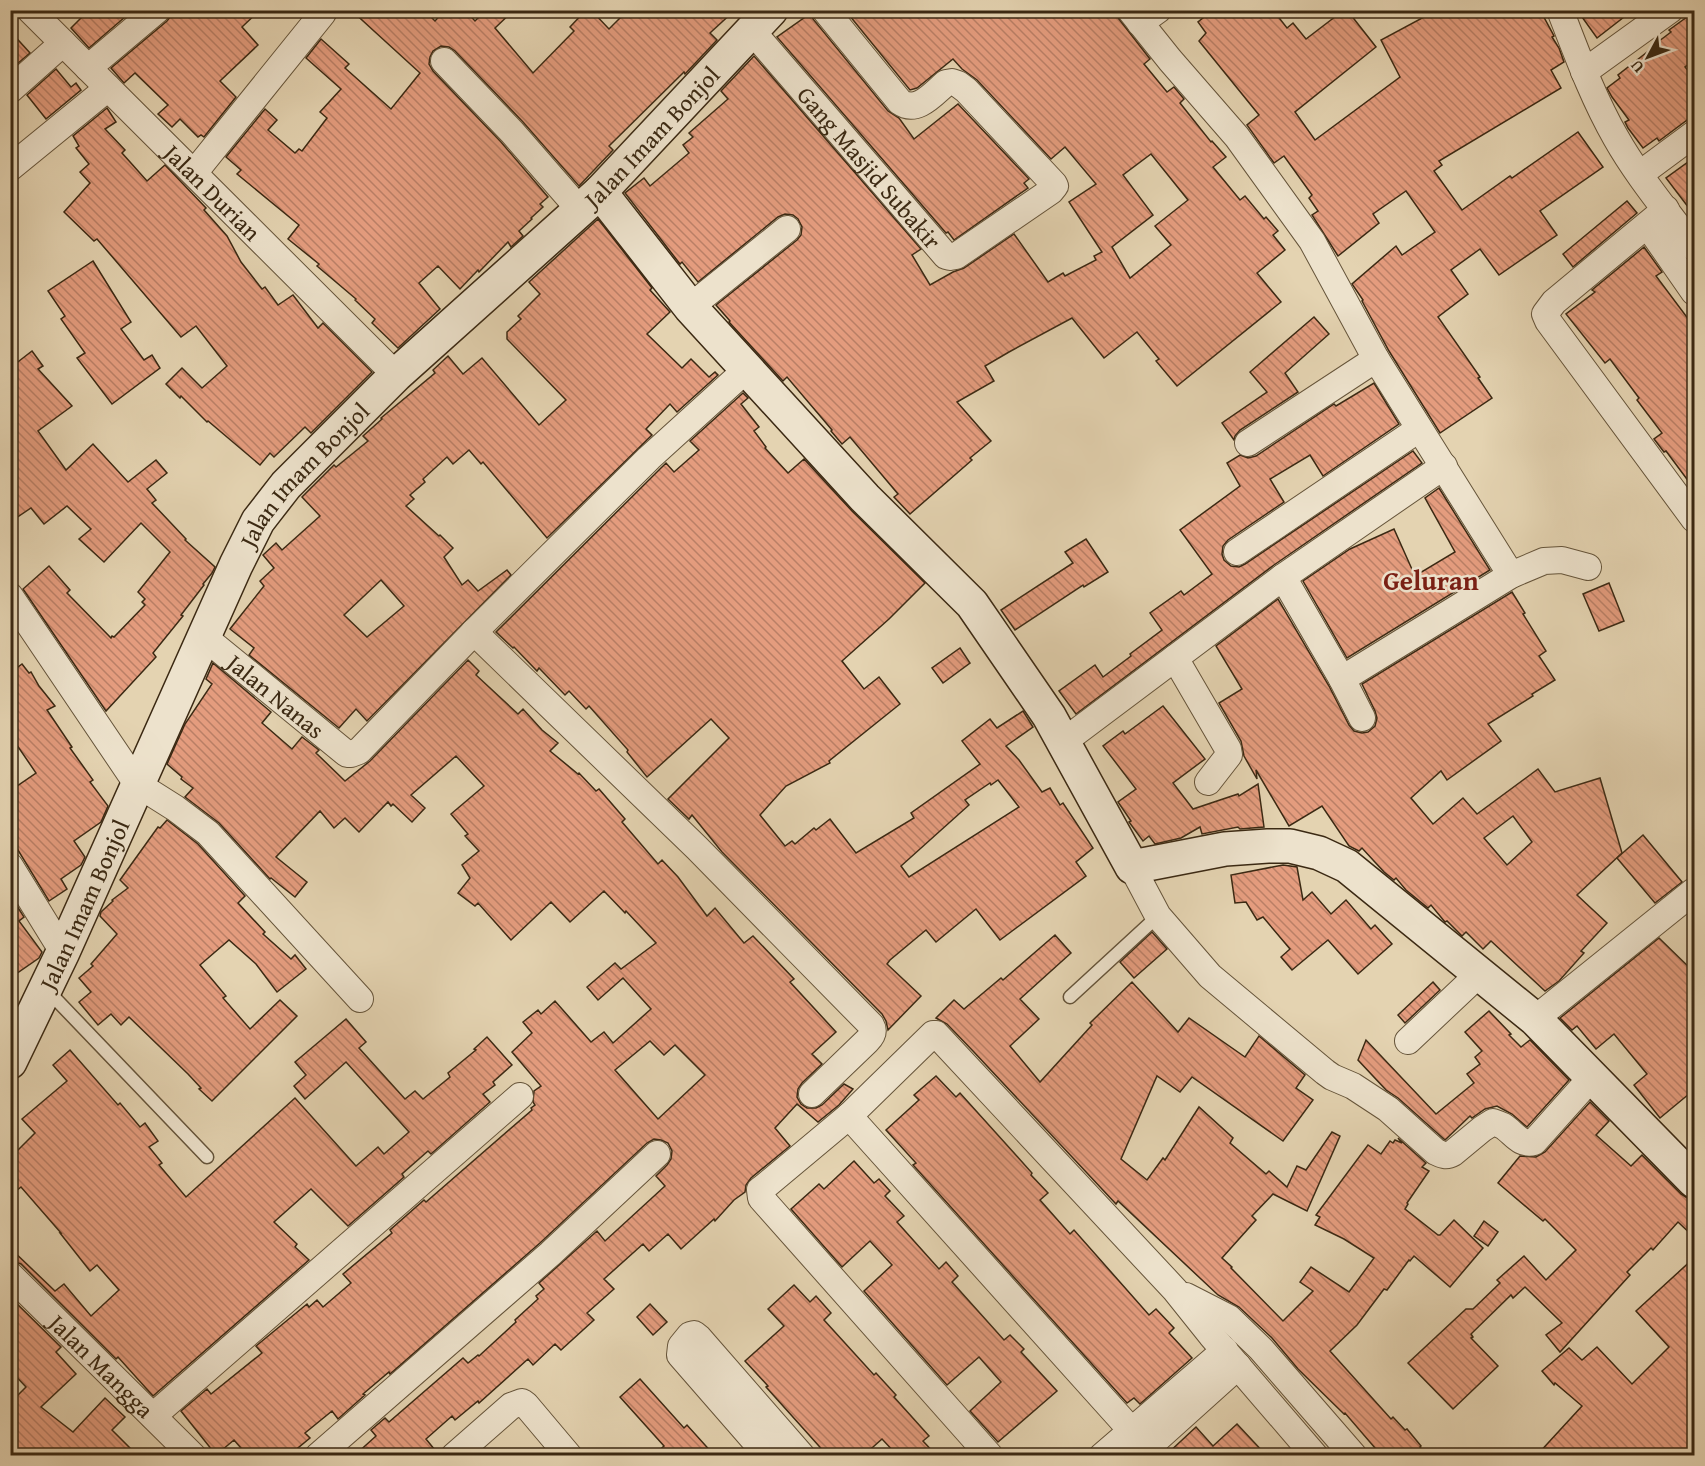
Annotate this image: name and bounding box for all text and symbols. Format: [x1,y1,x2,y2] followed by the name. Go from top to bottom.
[1618,27,1678,87] north arrow
[1624,55,1649,79] text: U
[574,58,728,218] street label: Jalan Imam Bonjol
[789,78,950,257] street label: Gang Masjid Subakir
[154,134,270,249] street label: Jalan Durian
[229,394,377,556] street label: Jalan Imam Bonjol
[1383,560,1479,600] district label: Geluran
[217,643,332,747] street label: Jalan Nanas
[29,813,138,998] street label: Jalan Imam Bonjol
[39,1304,163,1426] street label: Jalan Mangga

